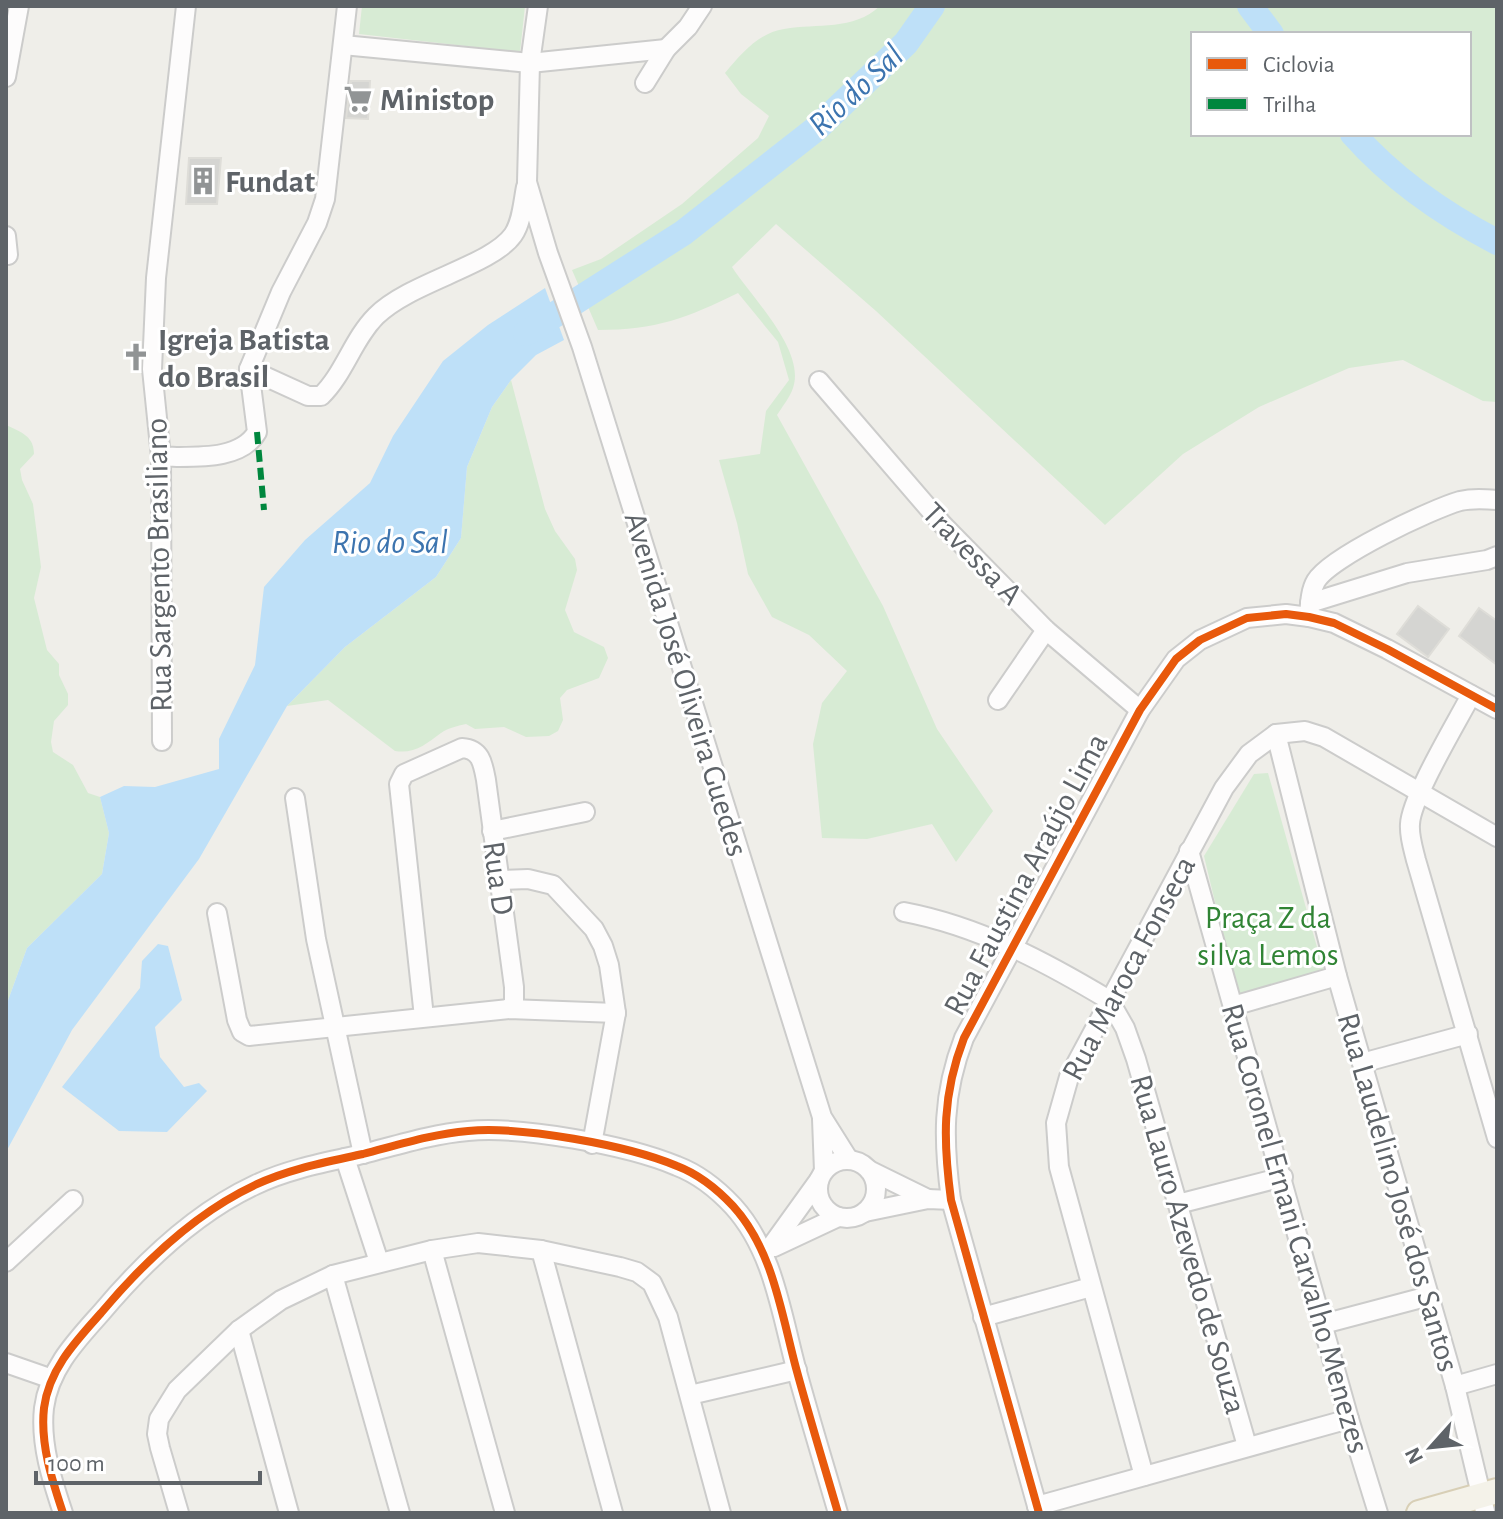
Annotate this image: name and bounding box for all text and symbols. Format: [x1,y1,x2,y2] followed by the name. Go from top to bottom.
[1191,32,1471,136] legend
[802,38,910,143] water label: Rio do Sal
[1263,53,1335,77] text: Ciclovia
[343,84,373,114] supermarket icon: Ministop
[380,84,494,116] place label: Ministop
[1263,93,1316,117] text: Trilha
[188,166,218,196] building icon: Fundat
[225,166,315,198] place label: Fundat
[158,324,330,393] place label: Igreja Batista do Brasil
[121,342,151,372] church icon: Igreja Batista do Brasil
[140,418,178,712] street label: Rua Sargento Brasiliano
[916,497,1028,611] street label: Travessa A
[618,509,754,860] street label: Avenida José Oliveira Guedes
[332,526,448,560] water label: Rio do Sal
[938,728,1114,1021] street label: Rua Faustina Araújo Lima
[477,839,519,917] street label: Rua D
[1056,851,1201,1086] street label: Rua Maroca Fonseca
[1197,902,1339,971] park label: Praça Z da silva Lemos
[1215,1000,1375,1457] street label: Rua Coronel Ernani Carvalho Menezes
[1331,1009,1465,1375] street label: Rua Laudelino José dos Santos
[1124,1071,1252,1418] street label: Rua Lauro Azevedo de Souza
[1391,1407,1471,1487] north arrow
[36,1435,260,1485] scale bar
[1401,1444,1427,1467] text: N
[48,1452,105,1476] text: 100 m

